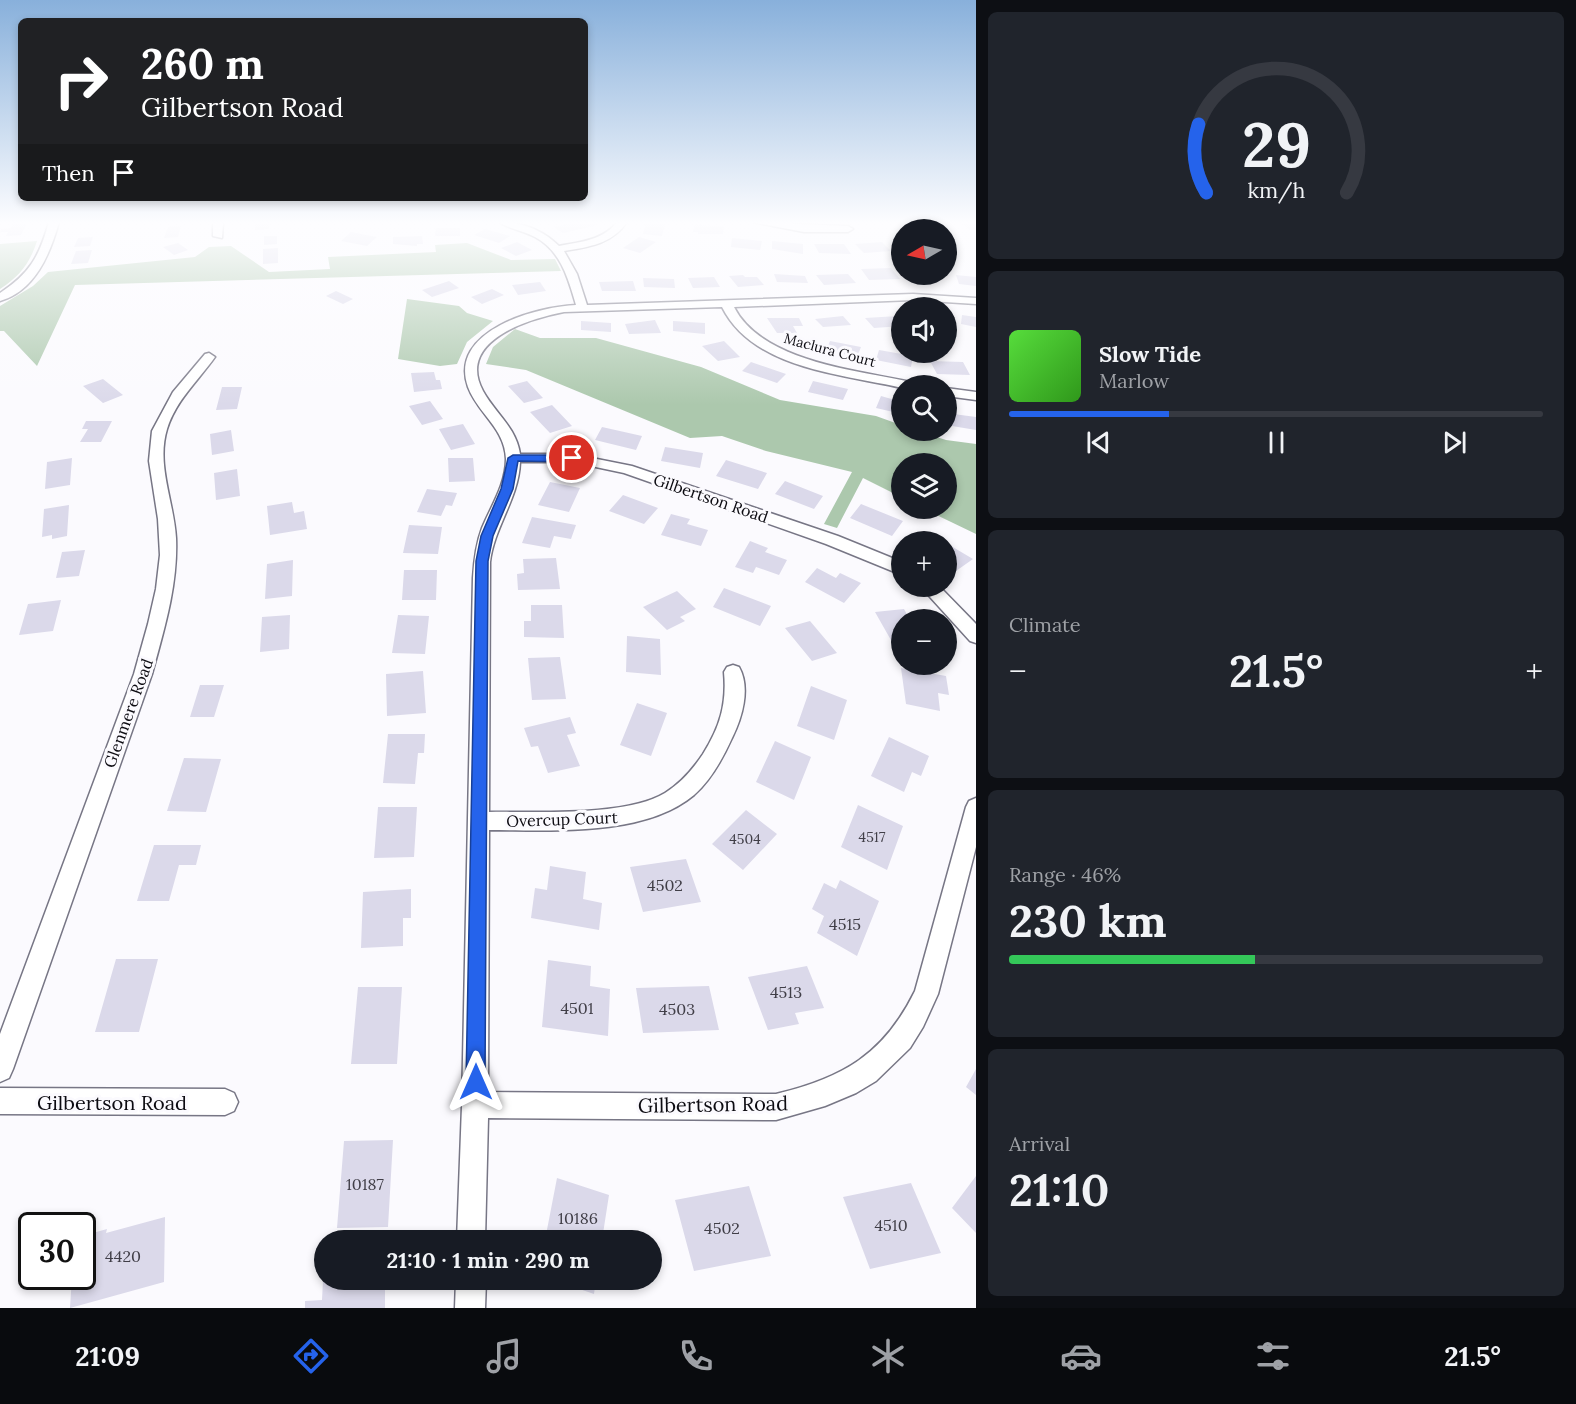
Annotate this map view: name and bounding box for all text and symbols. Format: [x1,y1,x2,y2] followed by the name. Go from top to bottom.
[141,37,264,91] text: 260 m
[42,42,120,120] icon: right
[141,90,344,124] text: Gilbertson Road
[1241,104,1311,184] text: 29
[107,156,140,189] icon: arrive
[42,159,95,187] text: Then
[1247,176,1305,204] text: km/h
[891,219,957,285] north arrow
[891,219,957,675] map controls
[891,297,957,363] button: sound
[782,329,879,371] street label: Maclura Court
[1099,340,1201,368] text: Slow Tide
[1099,368,1169,393] text: Marlow
[891,375,957,441] button: search
[1082,426,1115,459] icon: previous
[1260,426,1293,459] icon: pause
[1438,426,1471,459] icon: next
[546,432,597,483] pin
[555,441,588,474] icon: arrive
[891,453,957,519] button: layers
[651,469,771,527] street label: Gilbertson Road
[891,531,957,597] button: +
[891,609,957,675] button: −
[1009,612,1081,637] text: Climate
[1229,642,1323,699] text: 21.5°
[1009,650,1027,692] text: −
[1525,650,1543,692] text: +
[99,655,157,770] street label: Glenmere Road
[506,807,619,831] street label: Overcup Court
[859,828,886,846] house number: 4517
[729,830,761,848] house number: 4504
[1009,862,1121,887] text: Range · 46%
[647,875,683,895] house number: 4502
[1009,892,1167,949] text: 230 km
[829,914,861,934] house number: 4515
[770,982,802,1002] house number: 4513
[560,998,594,1018] house number: 4501
[659,999,695,1019] house number: 4503
[444,1050,508,1114] position arrow
[37,1090,187,1115] street label: Gilbertson Road
[638,1090,788,1118] street label: Gilbertson Road
[1009,1131,1070,1156] text: Arrival
[1009,1161,1109,1218] text: 21:10
[346,1174,385,1194] house number: 10187
[558,1208,598,1228] house number: 10186
[18,1212,96,1290] speed limit sign: 30
[874,1215,908,1235] house number: 4510
[704,1218,740,1238] house number: 4502
[105,1246,141,1266] house number: 4420
[387,1246,589,1274] text: 21:10 · 1 min · 290 m
[290,1335,332,1377] icon: directions
[483,1335,525,1377] icon: music
[675,1335,717,1377] icon: phone
[867,1335,909,1377] icon: climate
[1060,1335,1102,1377] icon: car
[1252,1335,1294,1377] icon: filters
[75,1339,140,1373] text: 21:09
[1444,1339,1501,1373] text: 21.5°

